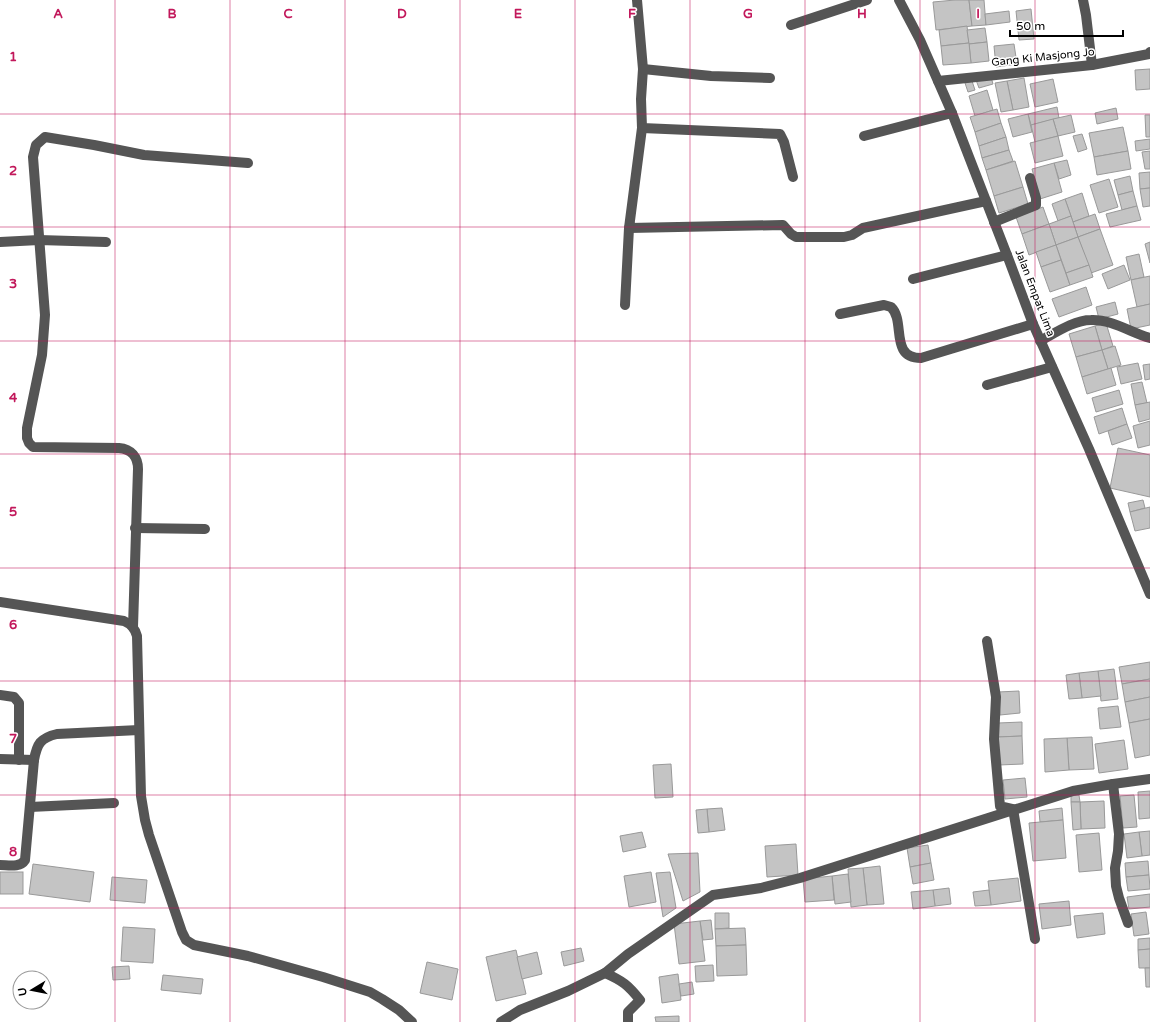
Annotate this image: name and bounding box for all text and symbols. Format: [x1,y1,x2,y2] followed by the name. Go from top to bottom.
[53,6,63,22] text: A
[167,6,177,22] text: B
[283,6,293,22] text: C
[397,6,407,22] text: D
[514,6,522,22] text: E
[628,6,636,22] text: F
[743,6,753,22] text: G
[857,6,867,22] text: H
[976,6,980,22] text: I
[1010,12,1123,38] scale bar
[1016,19,1045,33] text: 50 m
[991,45,1096,69] street label: Gang Ki Masjong Jo
[9,49,17,65] text: 1
[9,163,17,179] text: 2
[1012,248,1058,338] street label: Jalan Empat Lima
[9,276,17,292] text: 3
[9,390,18,406] text: 4
[9,504,17,520] text: 5
[9,617,17,633] text: 6
[9,731,17,747] text: 7
[9,844,17,860] text: 8
[12,970,52,1010] north arrow
[16,986,30,997] text: U

